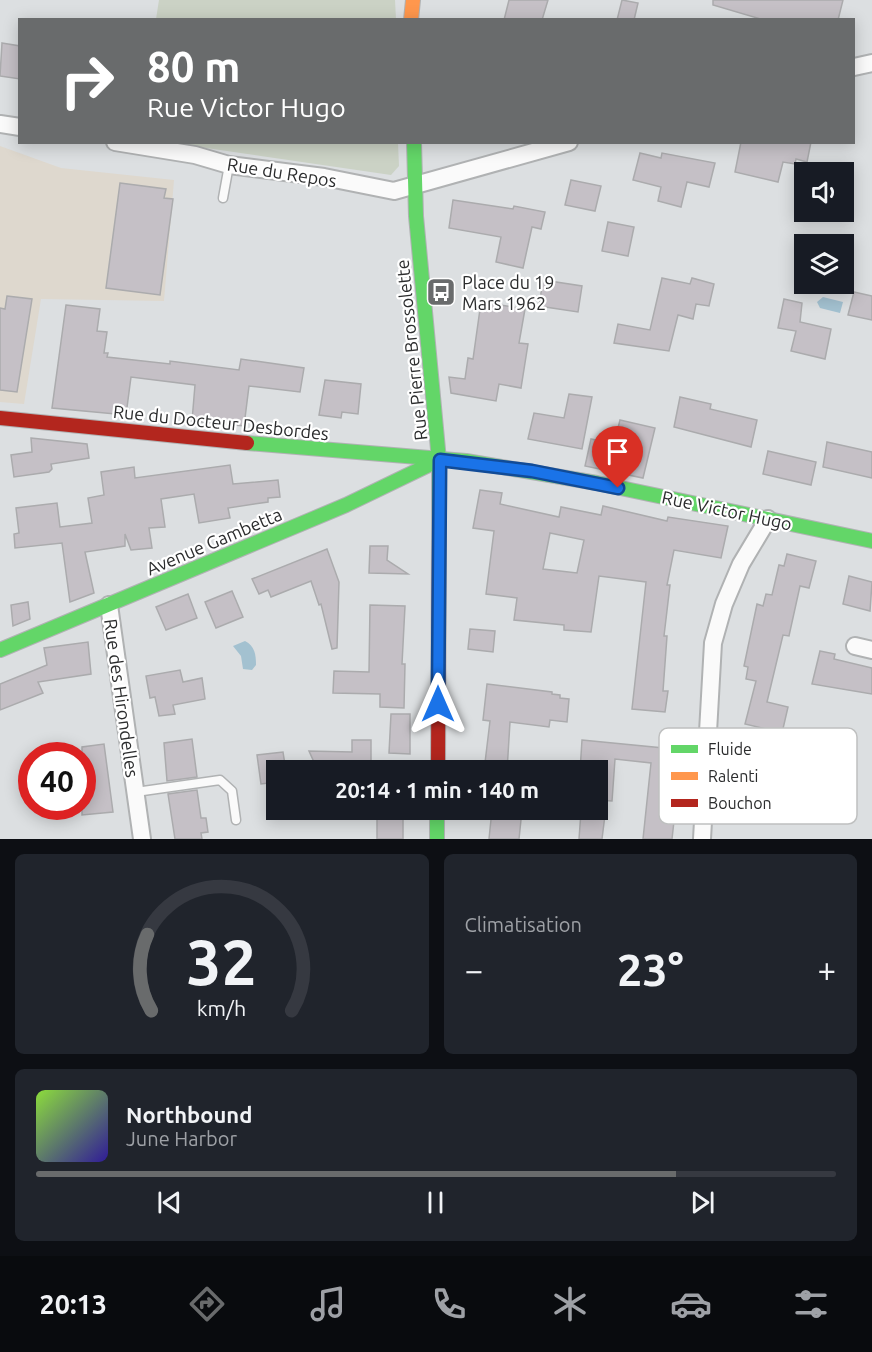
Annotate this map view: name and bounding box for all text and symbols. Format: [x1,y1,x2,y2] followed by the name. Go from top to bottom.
[48,42,126,120] icon: right
[147,43,241,90] text: 80 m
[147,92,346,122] text: Rue Victor Hugo
[226,153,338,191] street label: Rue du Repos
[794,162,854,294] map controls
[794,162,854,222] button: sound
[794,234,854,294] button: layers
[392,258,430,442] street label: Rue Pierre Brossolette
[462,272,554,313] place label: Place du 19 Mars 1962
[425,276,457,308] bus stop icon: Place du 19 Mars 1962
[112,401,330,443] street label: Rue du Docteur Desbordes
[592,426,643,488] pin
[601,435,634,468] icon: arrive
[660,486,794,534] street label: Rue Victor Hugo
[143,503,285,579] street label: Avenue Gambetta
[101,617,143,779] street label: Rue des Hirondelles
[406,672,470,736] position arrow
[659,728,857,824] legend
[708,740,752,758] text: Fluide
[18,742,96,820] speed limit sign: 40
[708,767,759,785] text: Ralenti
[335,777,539,802] text: 20:14 · 1 min · 140 m
[708,794,772,812] text: Bouchon
[465,913,582,936] text: Climatisation
[187,927,257,997] text: 32
[617,944,684,995] text: 23°
[465,951,483,988] text: −
[817,951,836,988] text: +
[197,996,246,1020] text: km/h
[126,1102,252,1127] text: Northbound
[126,1127,237,1150] text: June Harbor
[153,1186,186,1219] icon: previous
[419,1186,452,1219] icon: pause
[686,1186,719,1219] icon: next
[186,1283,228,1325] icon: directions
[307,1283,349,1325] icon: music
[428,1283,470,1325] icon: phone
[549,1283,591,1325] icon: climate
[670,1283,712,1325] icon: car
[790,1283,832,1325] icon: filters
[39,1289,107,1319] text: 20:13

